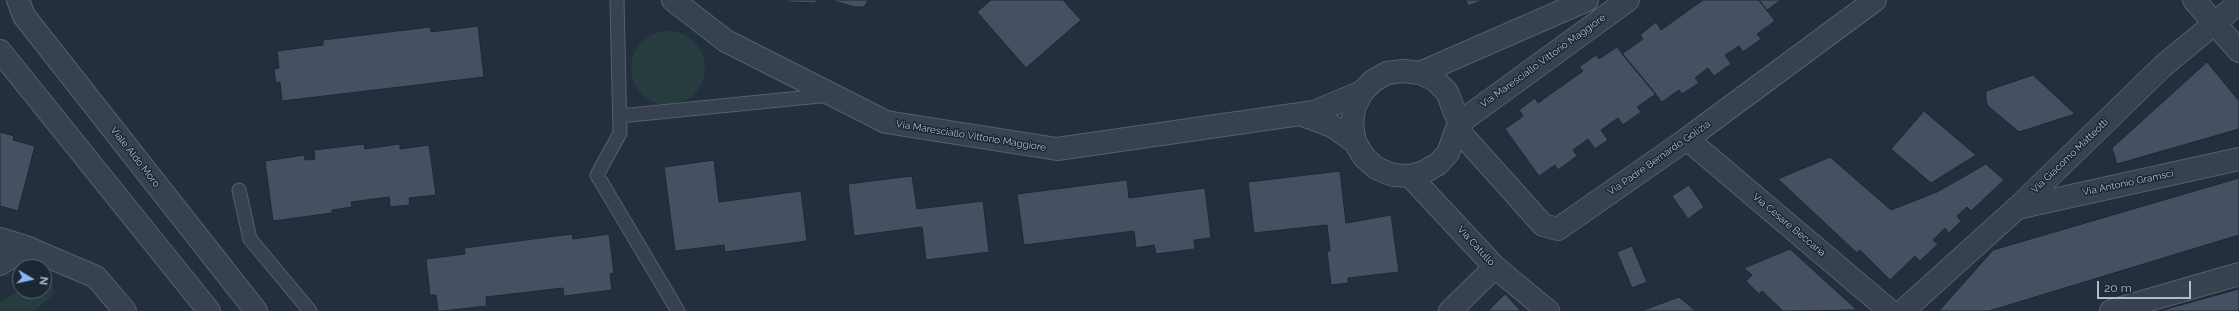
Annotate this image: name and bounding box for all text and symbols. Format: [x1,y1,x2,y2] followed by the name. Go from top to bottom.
[1478,12,1608,110] street label: Via Maresciallo Vittorio Maggiore
[2029,116,2111,196] street label: Via Giacomo Matteotti
[895,118,1047,154] street label: Via Maresciallo Vittorio Maggiore
[1605,118,1713,198] street label: Via Padre Bernardo Golizia
[108,124,162,190] street label: Viale Aldo Moro
[2081,167,2175,199] street label: Via Antonio Gramsci
[1750,191,1828,259] street label: Via Cesare Beccaria
[1455,224,1497,268] street label: Via Catullo
[12,259,52,299] north arrow
[2099,273,2193,299] scale bar
[36,276,50,286] text: N
[2104,281,2132,295] text: 20 m

